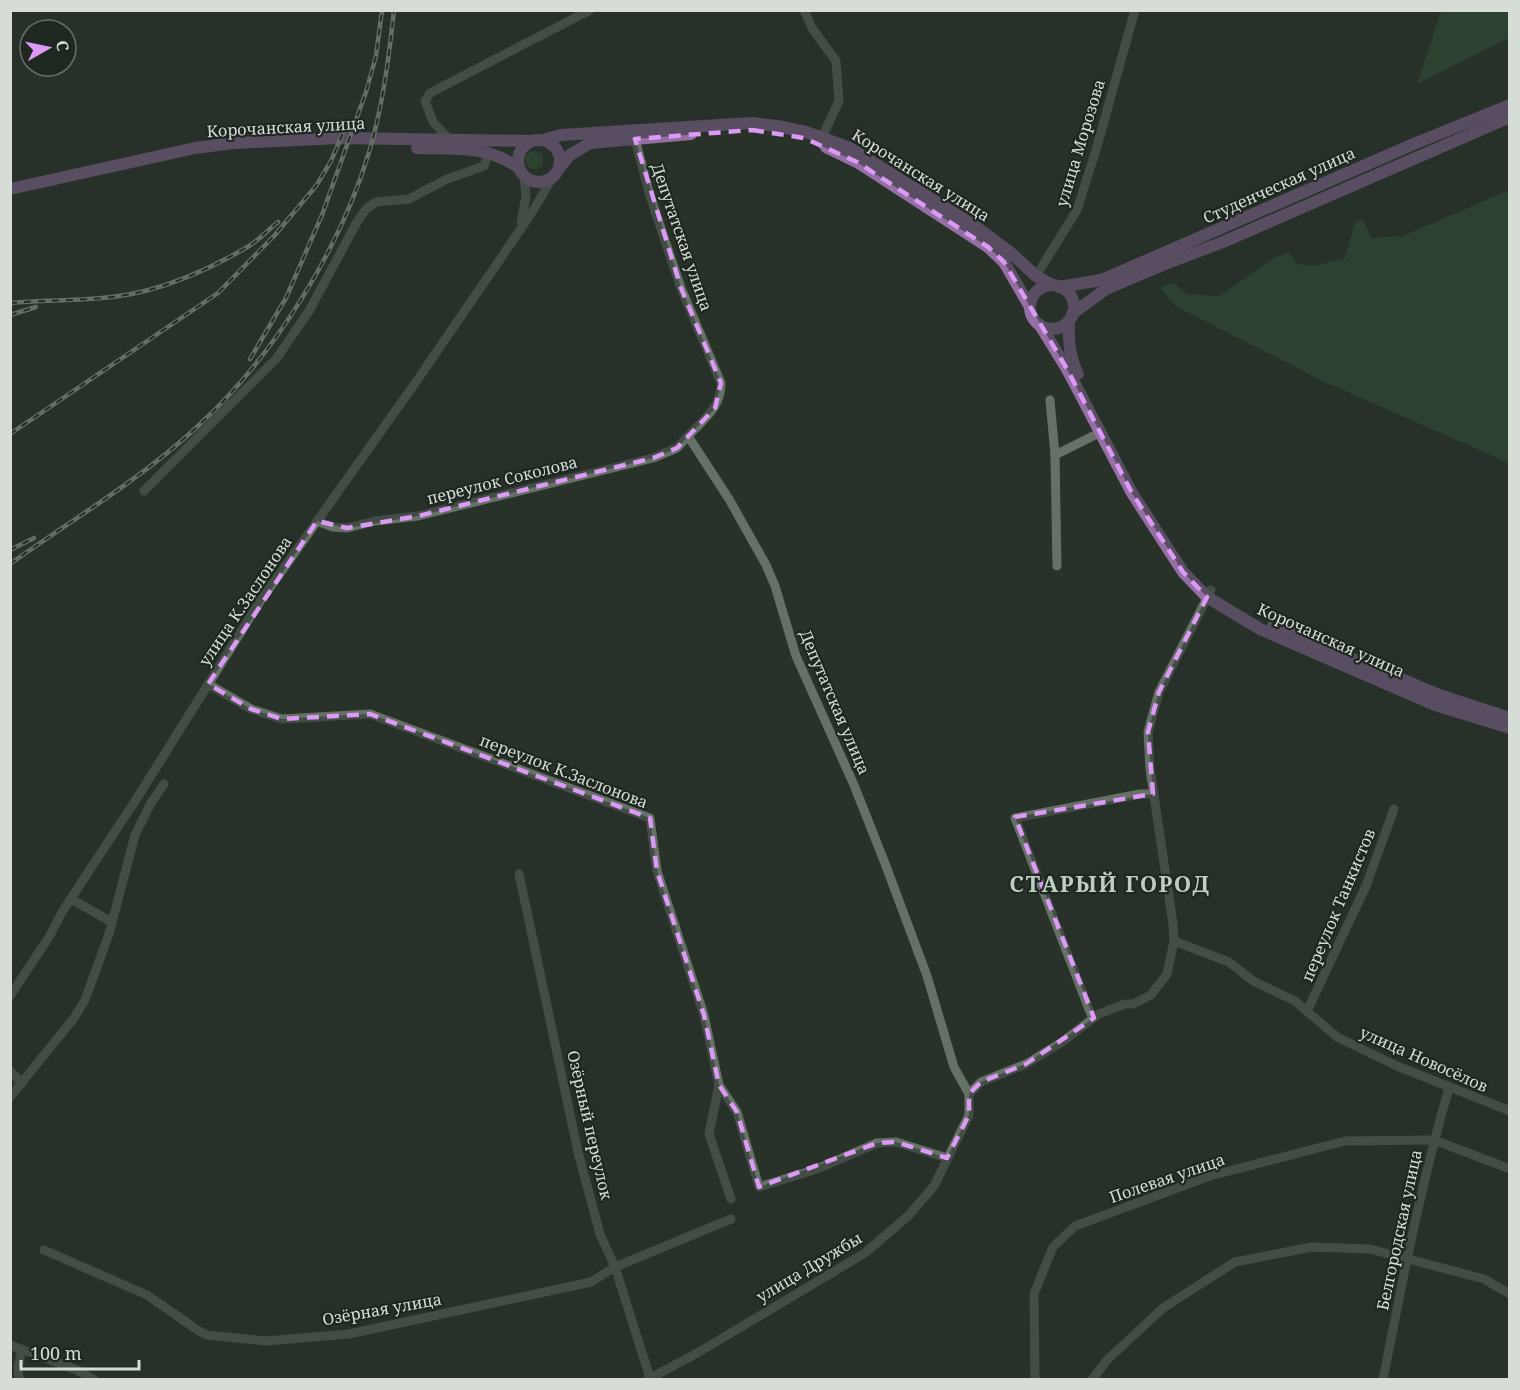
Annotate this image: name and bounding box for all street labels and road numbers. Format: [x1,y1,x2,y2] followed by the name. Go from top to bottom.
[1050,77,1110,209] street label: улица Морозова
[206,112,366,142] street label: Корочанская улица
[848,124,994,226] street label: Корочанская улица
[1199,142,1359,228] street label: Студенческая улица
[646,160,718,314] street label: Депутатская улица
[424,451,580,509] street label: переулок Соколова
[193,532,297,670] street label: улица К.Заслонова
[1254,598,1408,682] street label: Корочанская улица
[795,626,875,778] street label: Депутатская улица
[477,729,651,813] street label: переулок К.Заслонова
[1296,825,1380,985] street label: переулок Танкистов
[1356,1021,1492,1097] street label: улица Новосёлов
[562,1048,618,1202] street label: Озёрный переулок
[1106,1148,1228,1208] street label: Полевая улица
[1371,1148,1427,1312] street label: Белгородская улица
[752,1227,866,1307] street label: улица Дружбы
[321,1288,443,1330] street label: Озёрная улица

